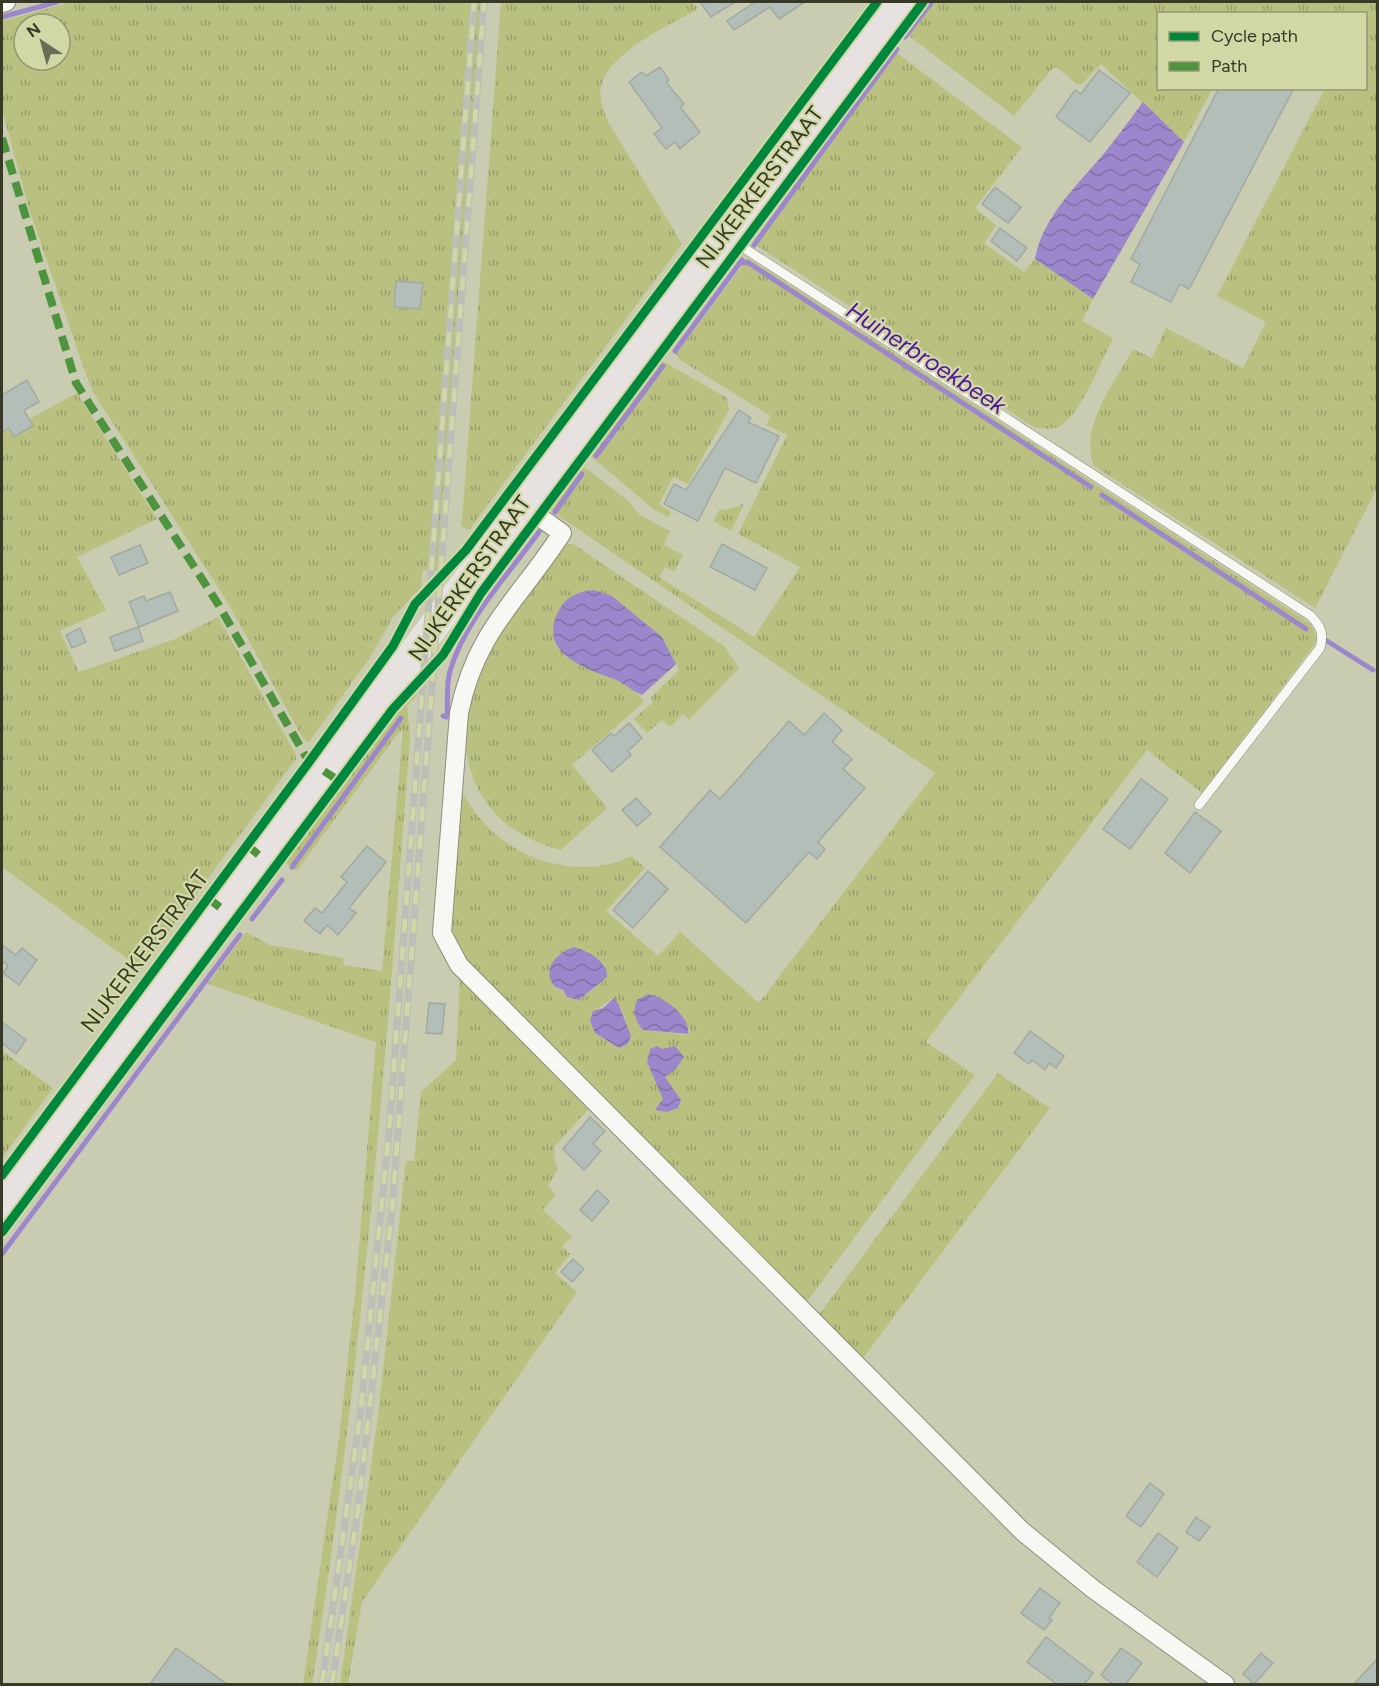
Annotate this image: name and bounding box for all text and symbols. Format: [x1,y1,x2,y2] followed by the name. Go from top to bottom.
[12,12,72,72] north arrow
[1157,12,1367,90] legend
[23,19,44,42] text: N
[1211,25,1298,47] text: Cycle path
[1211,55,1247,77] text: Path
[690,101,829,274] street label: NIJKERKERSTRAAT
[841,295,1013,421] water label: Huinerbroekbeek
[402,490,537,666] street label: NIJKERKERSTRAAT
[75,865,214,1038] street label: NIJKERKERSTRAAT

